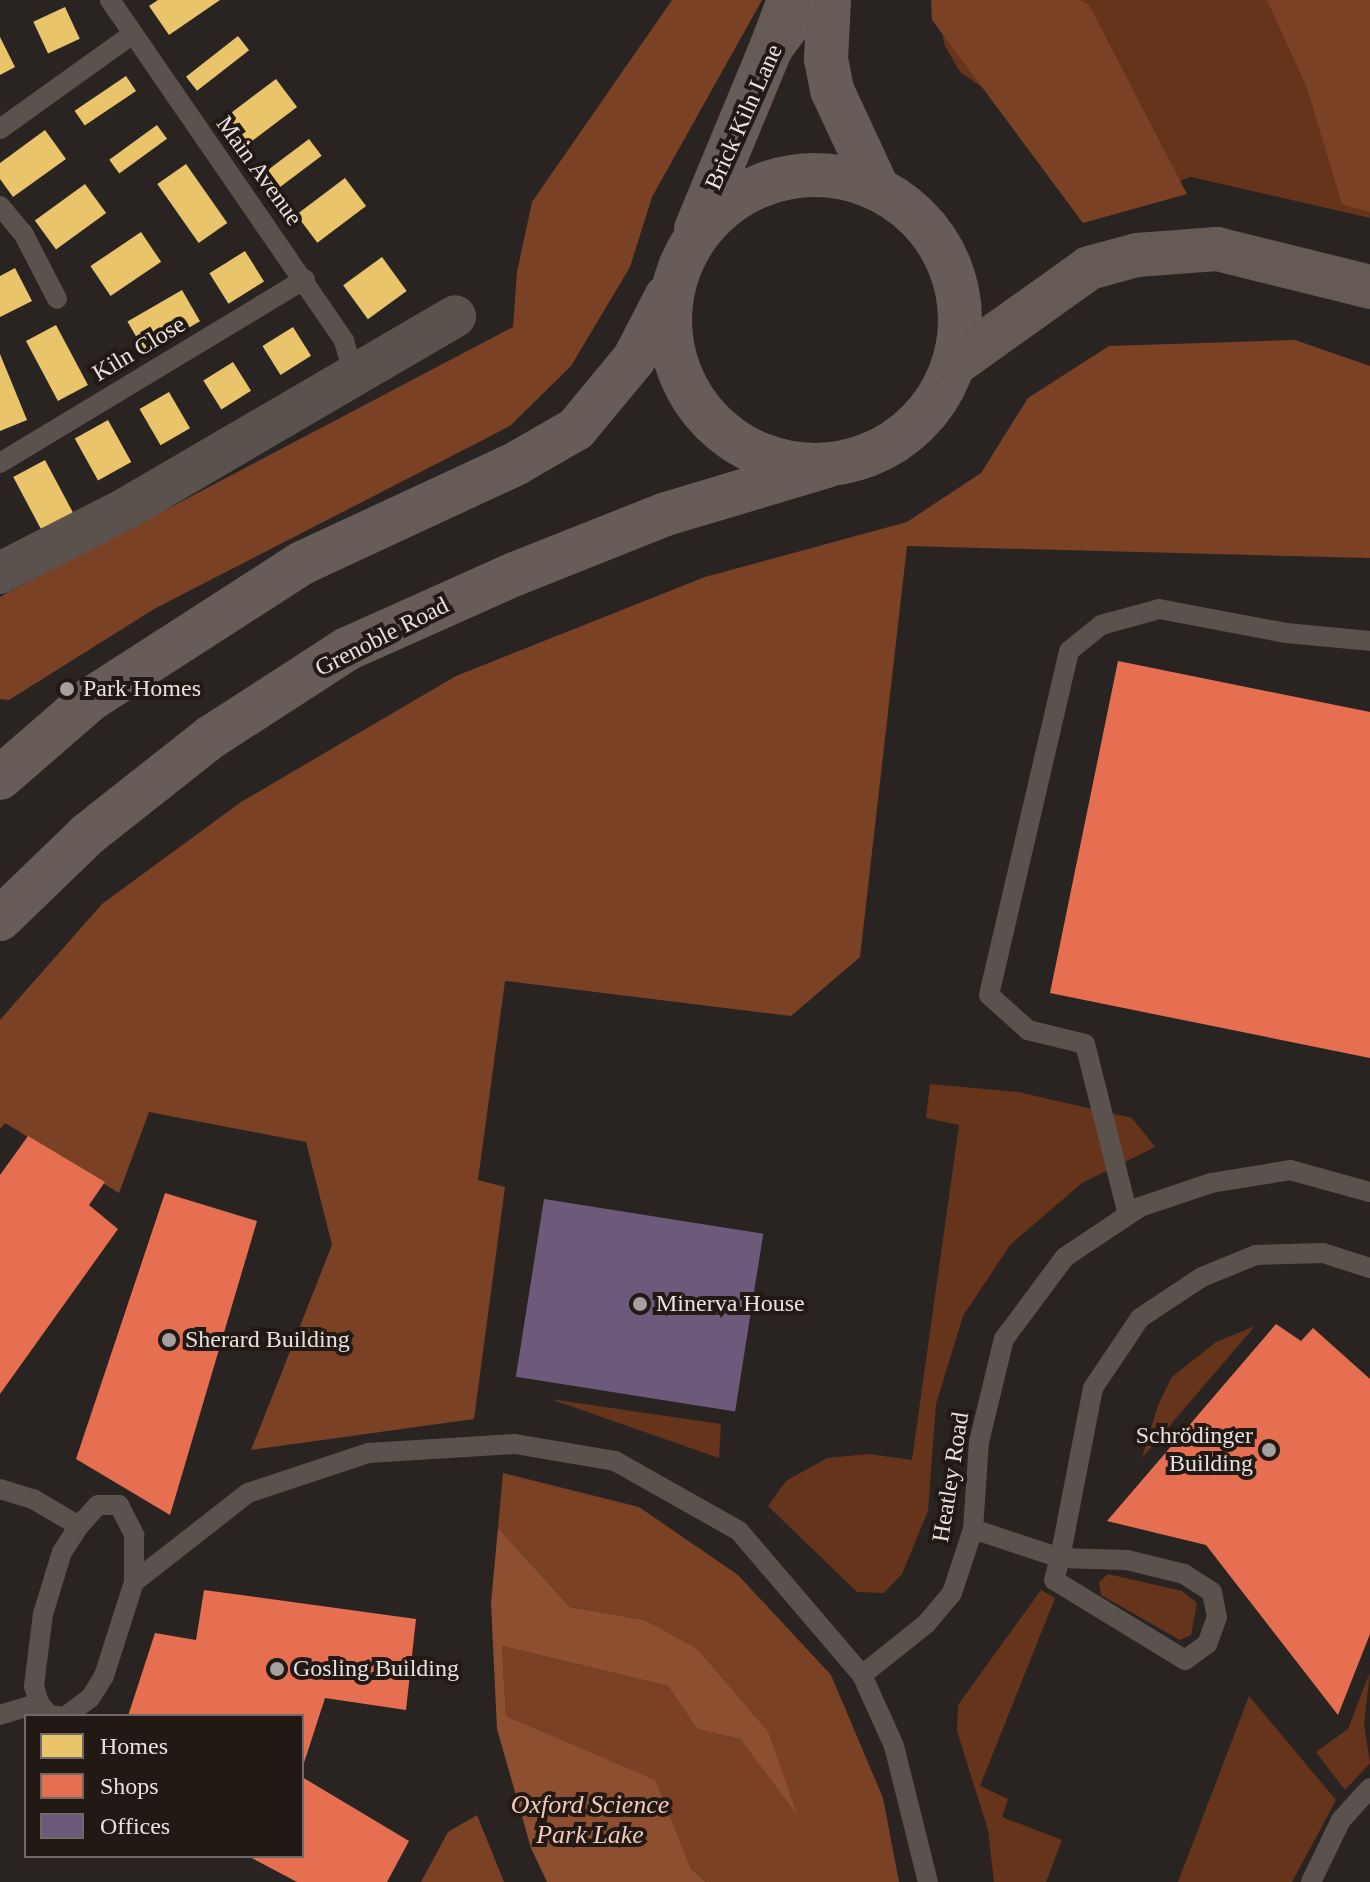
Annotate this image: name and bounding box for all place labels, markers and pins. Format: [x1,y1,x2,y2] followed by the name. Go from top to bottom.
[83,675,201,703] place label: Park Homes
[58,680,76,698] marker: Park Homes
[656,1290,805,1318] place label: Minerva House
[631,1295,649,1313] marker: Minerva House
[185,1326,350,1354] place label: Sherard Building
[160,1331,178,1349] marker: Sherard Building
[1136,1422,1253,1478] place label: Schrödinger Building
[1260,1441,1278,1459] marker: Schrödinger Building
[293,1655,459,1683] place label: Gosling Building
[268,1660,286,1678] marker: Gosling Building

